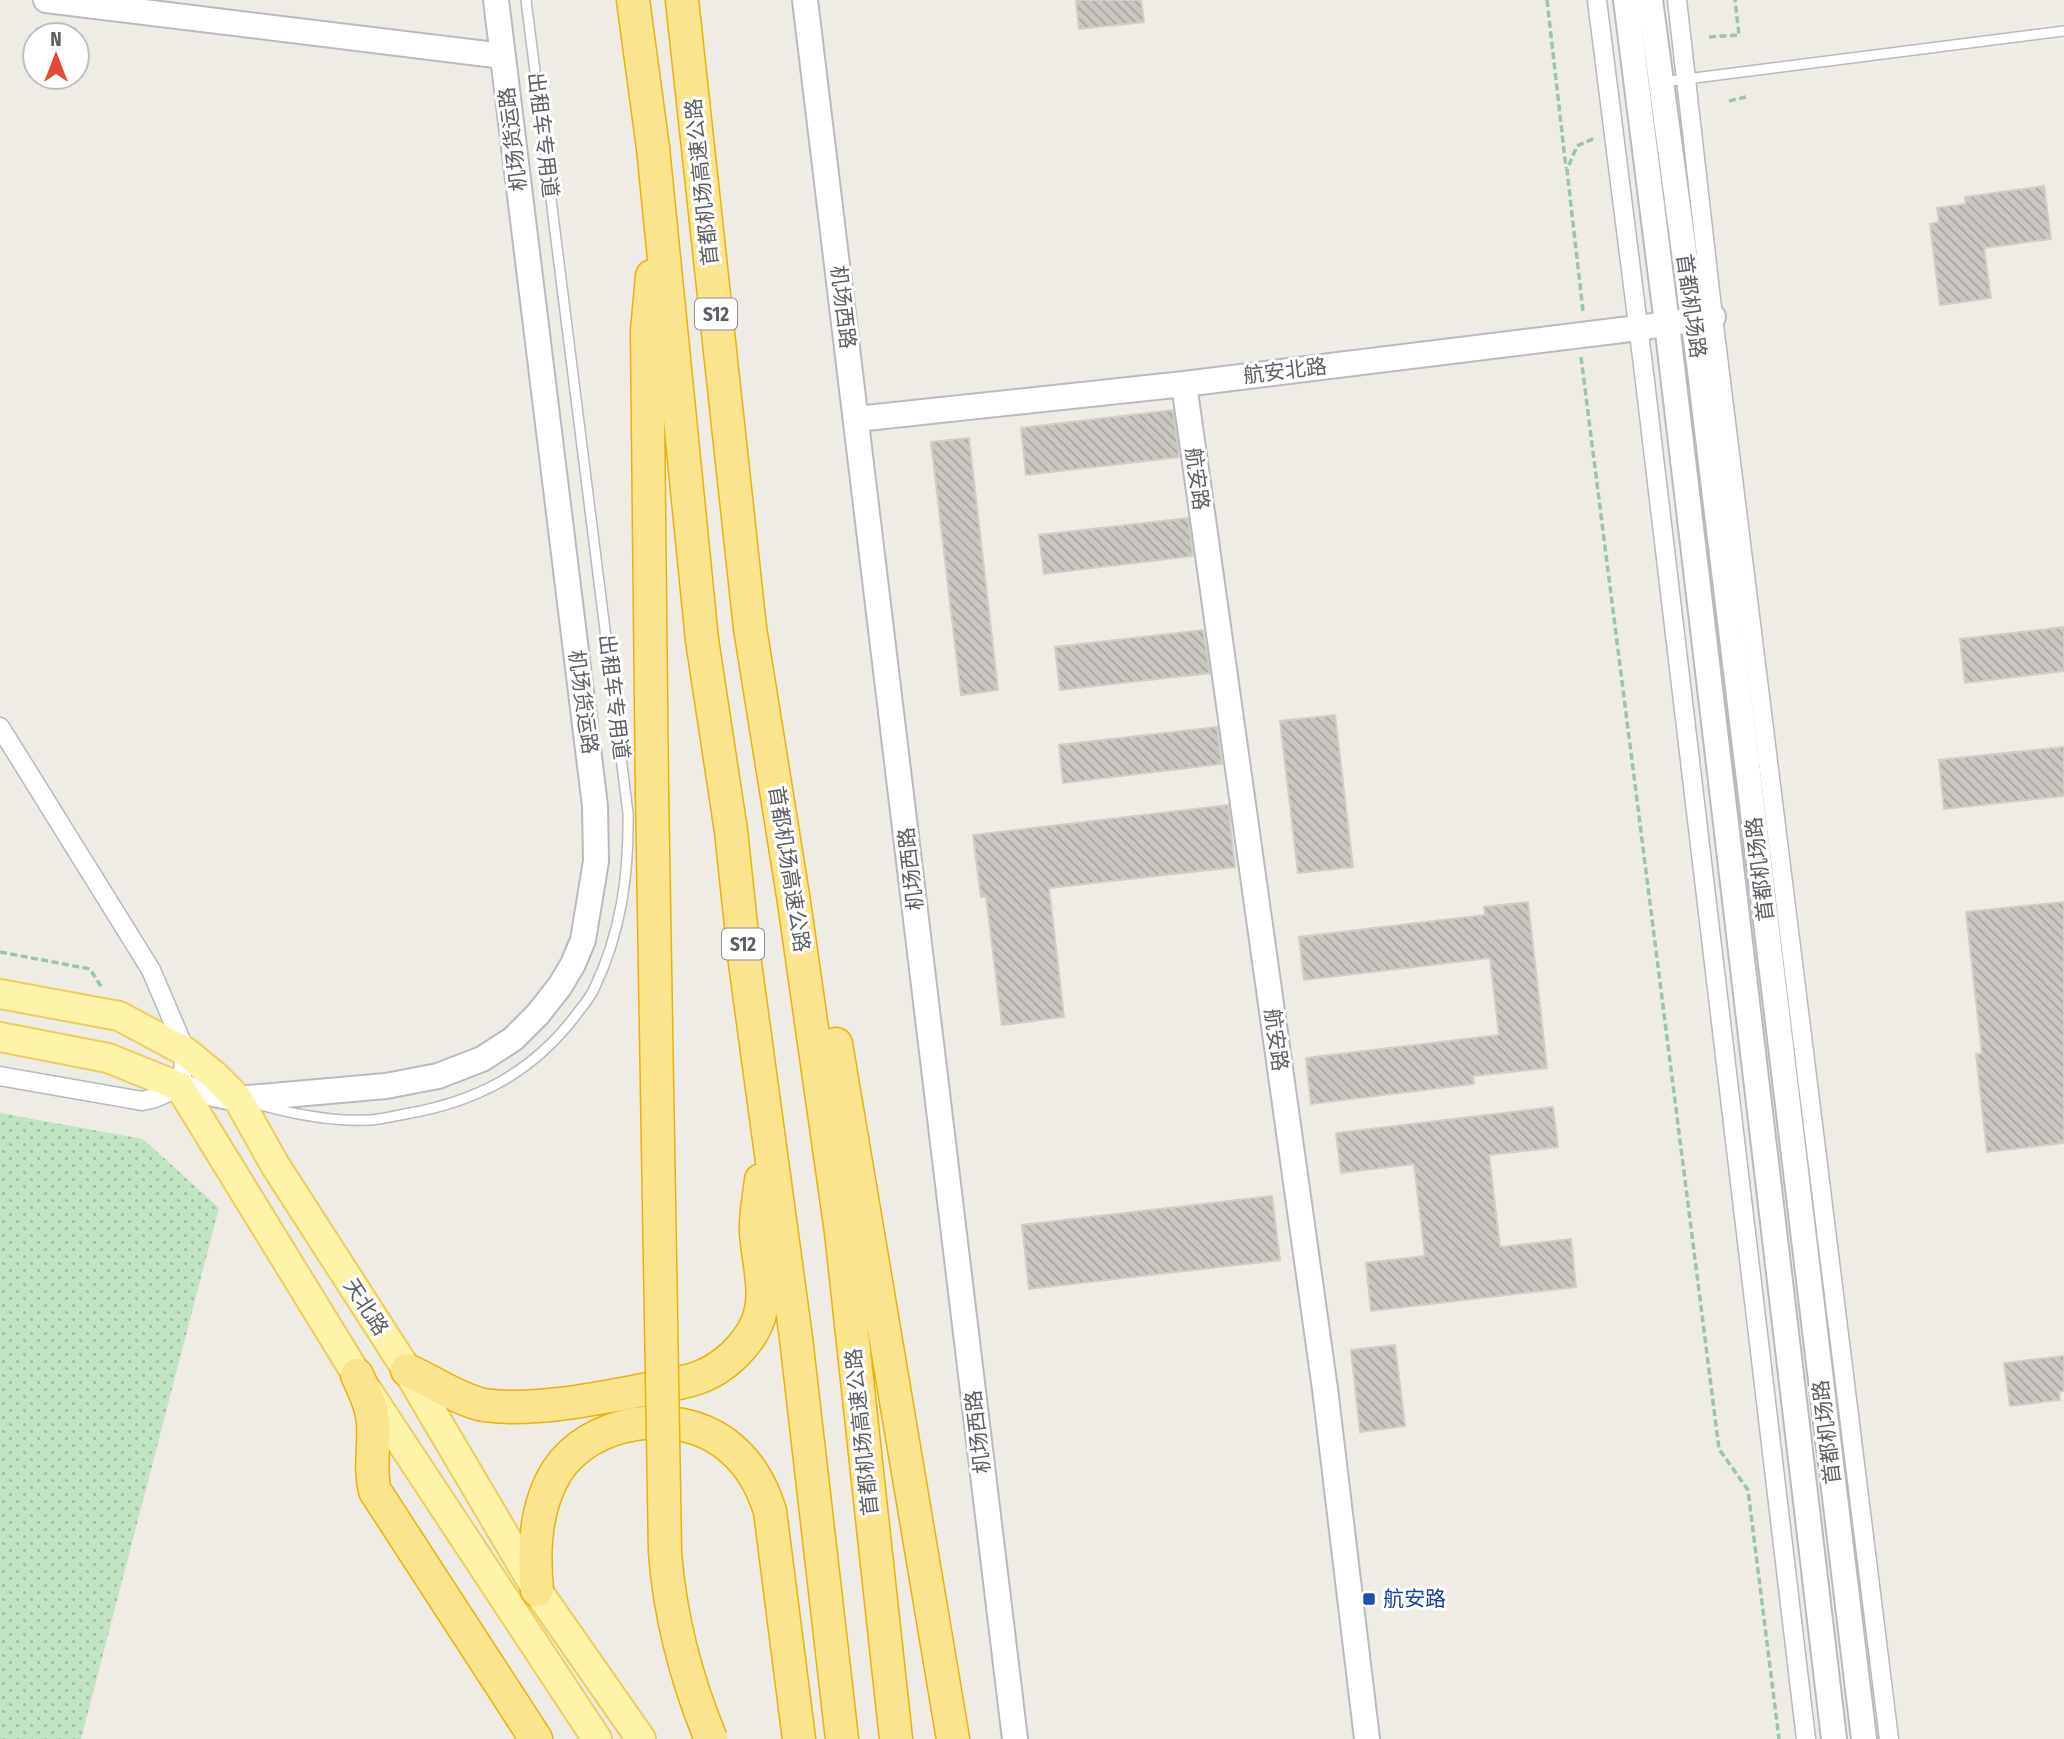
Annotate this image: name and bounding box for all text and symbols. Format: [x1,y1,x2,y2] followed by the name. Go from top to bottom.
[21,21,91,91] north arrow
[50,28,62,51] text: N
[522,71,564,199] street label: 出租车专用道
[494,85,532,193] street label: 机场货运路
[680,97,724,267] street label: 首都机场高速公路
[1671,252,1711,360] street label: 首都机场路
[825,264,861,350] street label: 机场西路
[695,298,737,330] road number: S12
[1242,353,1328,389] street label: 航安北路
[1180,446,1214,512] street label: 航安路
[593,633,635,761] street label: 出租车专用道
[563,648,603,756] street label: 机场货运路
[763,784,815,954] street label: 首都机场高速公路
[1741,815,1779,923] street label: 首都机场路
[893,826,929,912] street label: 机场西路
[722,928,764,960] road number: S12
[1259,1007,1293,1073] street label: 航安路
[338,1274,394,1340] street label: 天北路
[840,1347,884,1517] street label: 首都机场高速公路
[1808,1378,1846,1486] street label: 首都机场路
[960,1389,996,1475] street label: 机场西路
[1383,1586,1446,1612] place label: 航安路
[1361,1591,1377,1607] marker: 航安路

